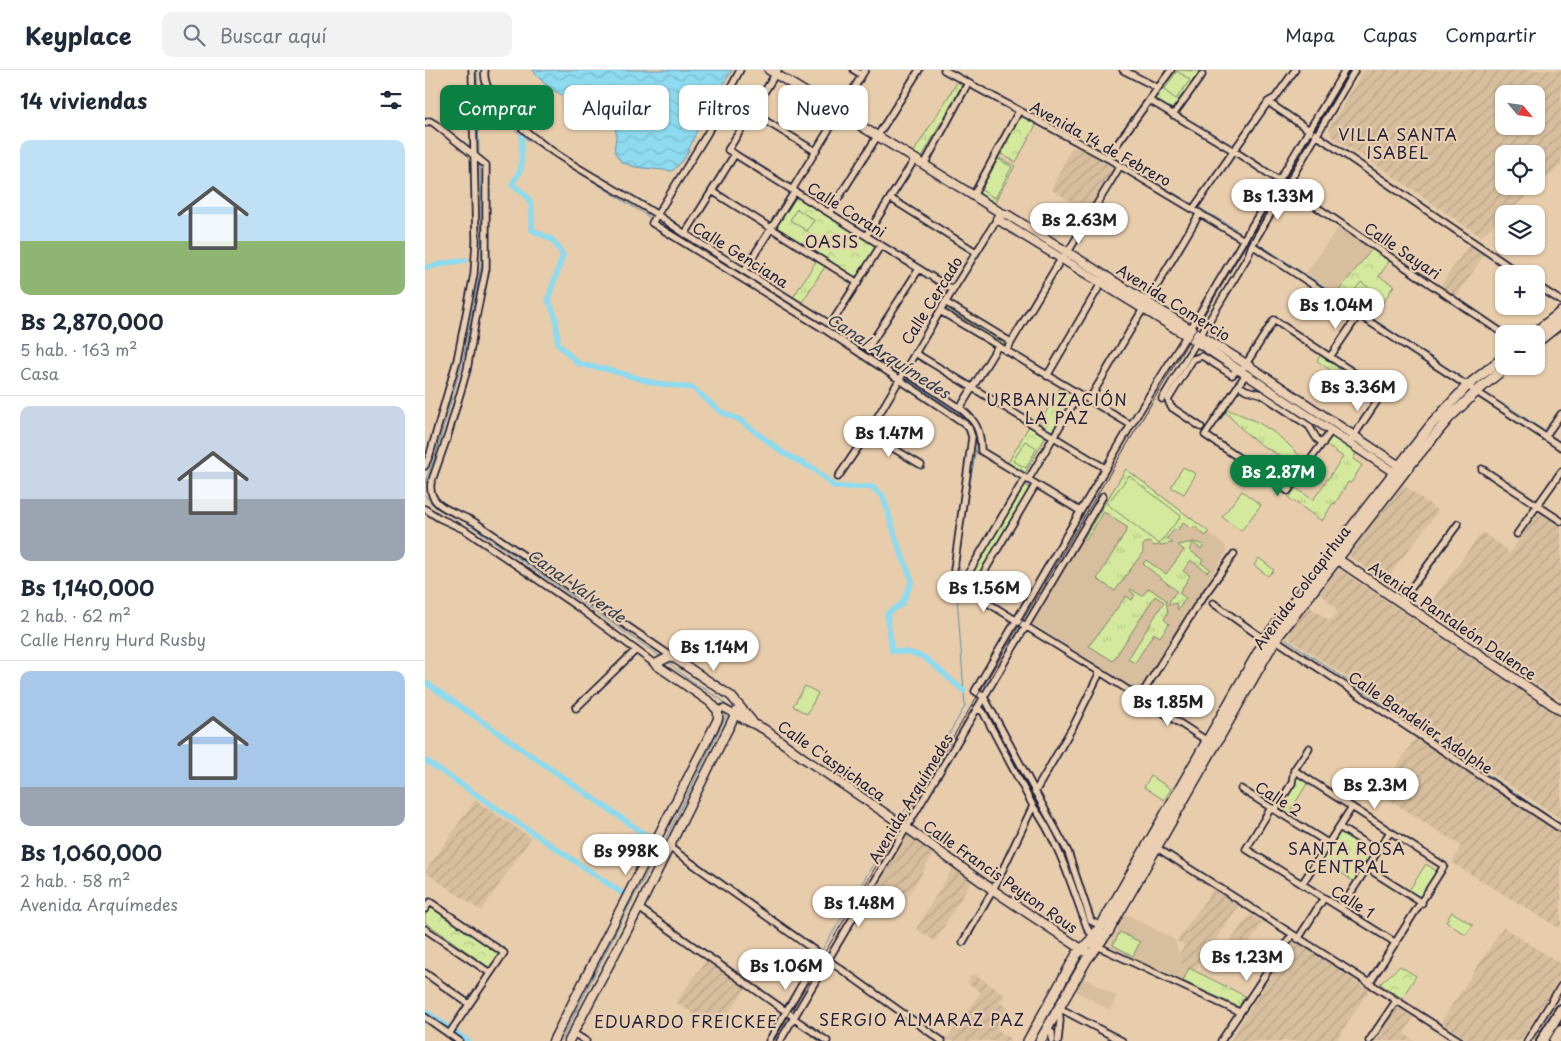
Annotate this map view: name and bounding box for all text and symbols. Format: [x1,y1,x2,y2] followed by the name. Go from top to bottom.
[162,12,512,57] search box
[25,17,132,53] text: Keyplace
[180,21,208,49] icon: search
[220,21,327,49] text: Buscar aquí
[1285,21,1335,48] text: Mapa
[1363,21,1417,48] text: Capas
[1445,21,1536,48] text: Compartir
[20,84,147,116] text: 14 viviendas
[440,85,554,130] chip: Comprar
[564,85,669,130] chip: Alquilar
[679,85,768,130] chip: Filtros
[778,85,868,130] chip: Nuevo
[1495,85,1545,135] north arrow
[1495,85,1545,375] map controls
[377,86,405,114] icon: filters
[1026,95,1176,191] street label: Avenida 14 de Febrero
[1338,122,1458,164] district label: VILLA SANTA ISABEL
[1495,145,1545,195] button: locate
[168,173,258,263] icon: home
[803,176,891,242] street label: Calle Corani
[1226,178,1330,221] pin: Bs 1.33M
[1242,183,1314,207] text: Bs 1.33M
[1027,202,1131,245] pin: Bs 2.63M
[1495,205,1545,255] button: layers
[1041,207,1117,231] text: Bs 2.63M
[688,215,794,293] street label: Calle Genciana
[1360,216,1446,284] street label: Calle Sayari
[805,229,859,253] district label: OASIS
[895,251,967,349] street label: Calle Cercado
[1113,258,1235,346] street label: Avenida Comercio
[1495,265,1545,315] button: +
[1284,288,1388,330] pin: Bs 1.04M
[1299,292,1373,316] text: Bs 1.04M
[20,305,163,337] text: Bs 2,870,000
[823,306,957,405] water label: Canal Arquímedes
[1495,325,1545,375] button: −
[20,337,137,361] text: 5 hab. · 163 m²
[20,361,59,385] text: Casa
[1306,370,1410,412] pin: Bs 3.36M
[1320,374,1396,398] text: Bs 3.36M
[986,387,1128,429] district label: URBANIZACIÓN LA PAZ
[837,416,941,458] pin: Bs 1.47M
[854,420,924,444] text: Bs 1.47M
[168,438,258,528] icon: home
[1226,454,1330,497] pin: Bs 2.87M
[1241,459,1315,483] text: Bs 2.87M
[1247,520,1356,654] street label: Avenida Colcapirhua
[523,542,632,629] water label: Canal Valverde
[1364,555,1542,685] street label: Avenida Pantaleón Dalence
[932,570,1036,613] pin: Bs 1.56M
[20,571,154,603] text: Bs 1,140,000
[948,575,1020,599] text: Bs 1.56M
[20,603,131,627] text: 2 hab. · 62 m²
[20,627,206,651] text: Calle Henry Hurd Rusby
[662,630,766,672] pin: Bs 1.14M
[680,634,748,658] text: Bs 1.14M
[1344,665,1498,779] street label: Calle Bandelier Adolphe
[1116,684,1220,727] pin: Bs 1.85M
[1132,689,1204,713] text: Bs 1.85M
[168,703,258,793] icon: home
[773,714,891,806] street label: Calle C'aspichaca
[862,729,958,867] street label: Avenida Arquímedes
[1329,768,1421,810] pin: Bs 2.3M
[1343,772,1407,796] text: Bs 2.3M
[1251,775,1307,821] street label: Calle 2
[919,814,1083,938] street label: Calle Francis Peyton Rous
[580,834,672,876] pin: Bs 998K
[20,836,162,868] text: Bs 1,060,000
[1288,836,1406,878] district label: SANTA ROSA CENTRAL
[593,838,659,862] text: Bs 998K
[20,868,131,892] text: 2 hab. · 58 m²
[1327,879,1379,923] street label: Calle 1
[807,886,911,928] pin: Bs 1.48M
[823,890,895,914] text: Bs 1.48M
[20,892,178,916] text: Avenida Arquímedes
[1195,940,1299,982] pin: Bs 1.23M
[1211,944,1283,968] text: Bs 1.23M
[734,948,838,991] pin: Bs 1.06M
[749,953,823,977] text: Bs 1.06M
[819,1007,1025,1031] district label: SERGIO ALMARAZ PAZ
[594,1009,778,1033] district label: EDUARDO FREICKEE

